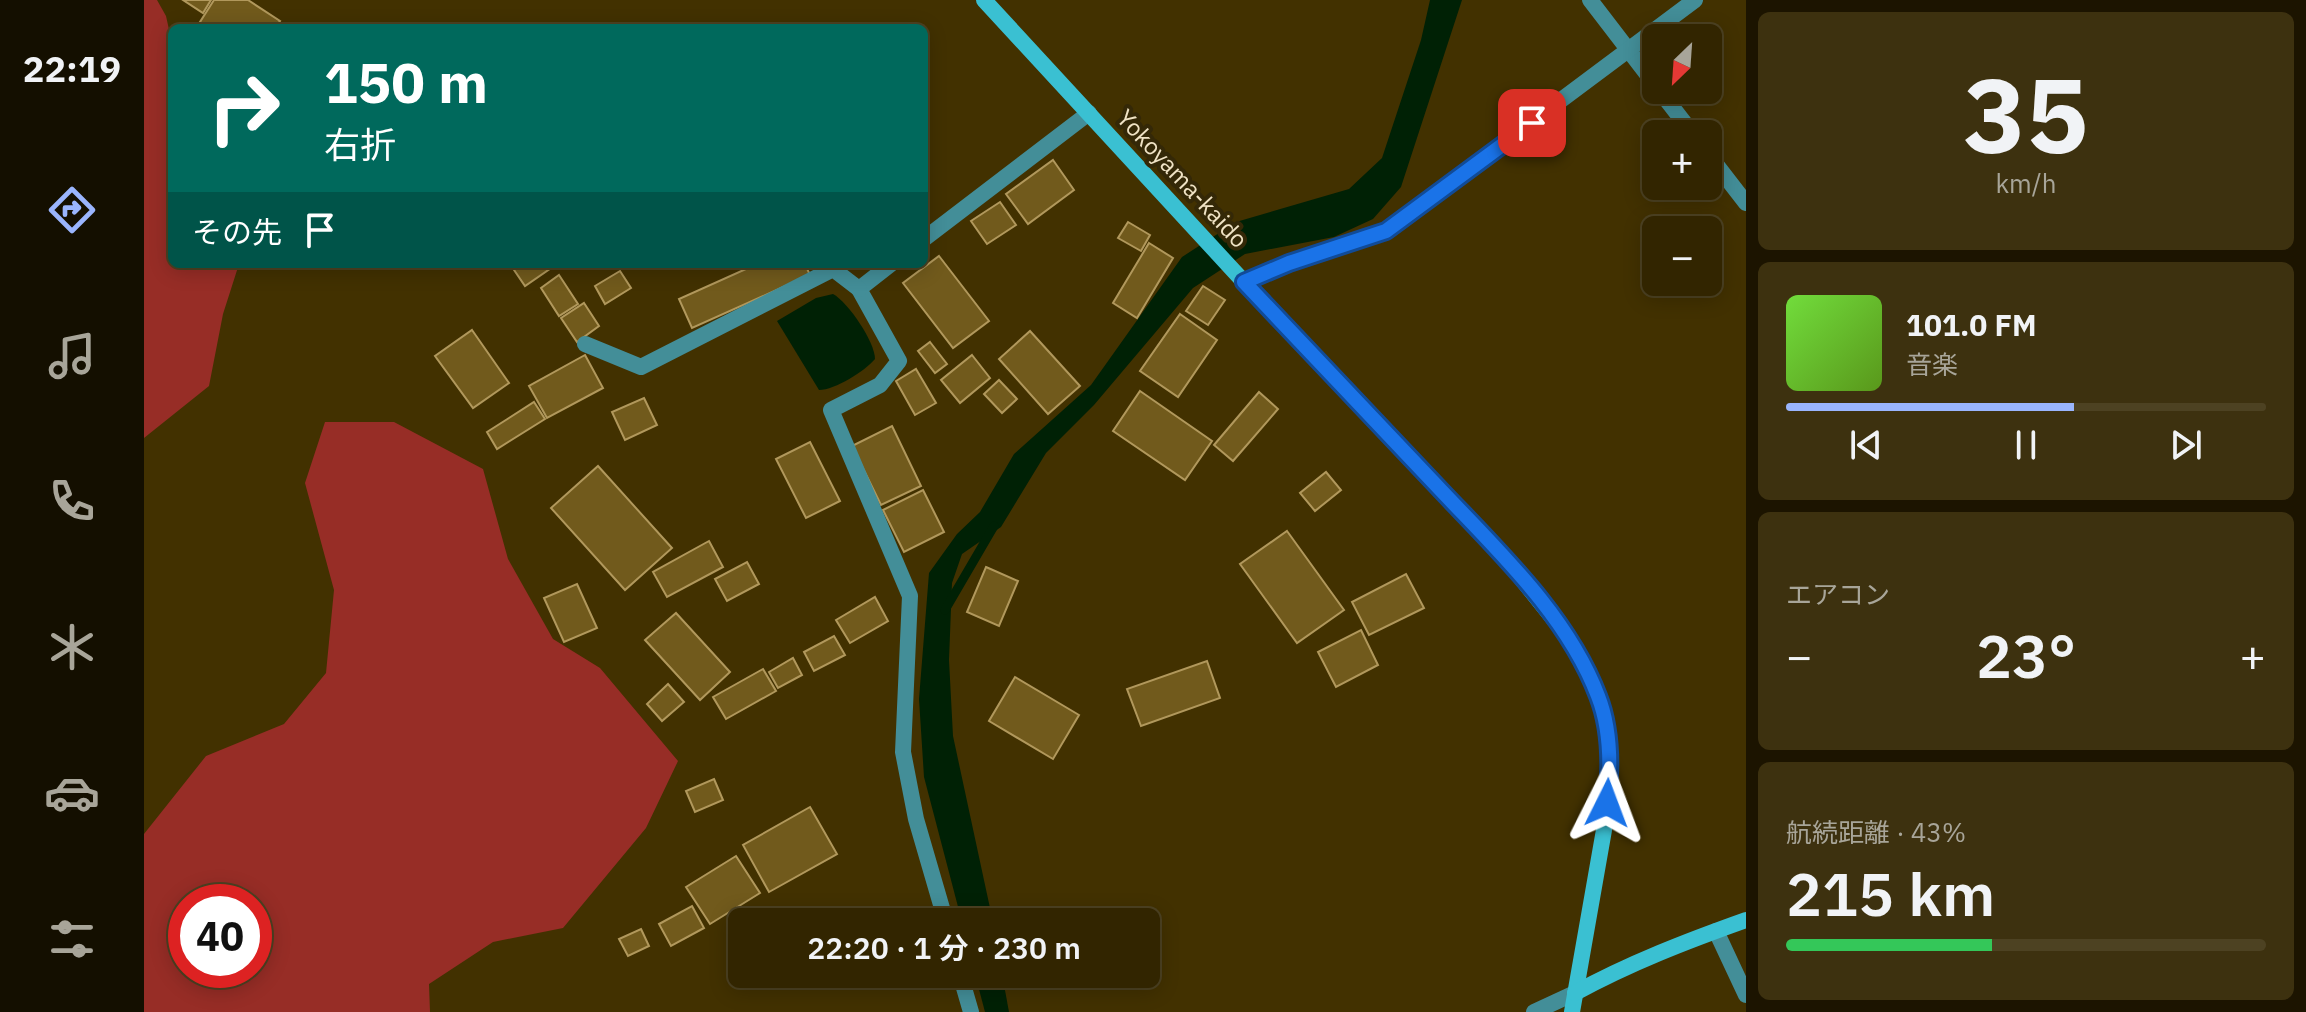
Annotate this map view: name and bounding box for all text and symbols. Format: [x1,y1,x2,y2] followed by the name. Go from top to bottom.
[1642,24,1722,104] north arrow
[1642,24,1722,296] map controls
[23,45,121,92] text: 22:19
[324,46,488,118] text: 150 m
[1964,46,2088,182] text: 35
[192,56,296,160] icon: right
[1498,89,1566,157] pin
[1510,101,1554,145] icon: arrive
[1110,102,1255,254] street label: Yokoyama-kaido
[1642,120,1722,200] button: +
[324,121,396,168] text: 右折
[1995,166,2057,200] text: km/h
[44,182,100,238] icon: directions
[298,208,342,252] icon: arrive
[192,212,282,251] text: その先
[1642,216,1722,296] button: −
[1906,305,2037,344] text: 101.0 FM
[44,328,100,384] icon: music
[1906,347,1958,381] text: 音楽
[1844,423,1888,467] icon: previous
[2004,423,2048,467] icon: pause
[2164,423,2208,467] icon: next
[44,473,100,529] icon: phone
[1786,577,1890,611] text: エアコン
[1976,616,2076,695] text: 23°
[44,619,100,675] icon: climate
[1786,627,1812,684] text: −
[2240,627,2266,684] text: +
[1565,761,1649,845] position arrow
[44,765,100,821] icon: car
[1786,815,1966,849] text: 航続距離 · 43%
[1786,854,1995,933] text: 215 km
[168,884,272,988] speed limit sign: 40
[44,911,100,967] icon: filters
[807,928,1081,967] text: 22:20 · 1 分 · 230 m

